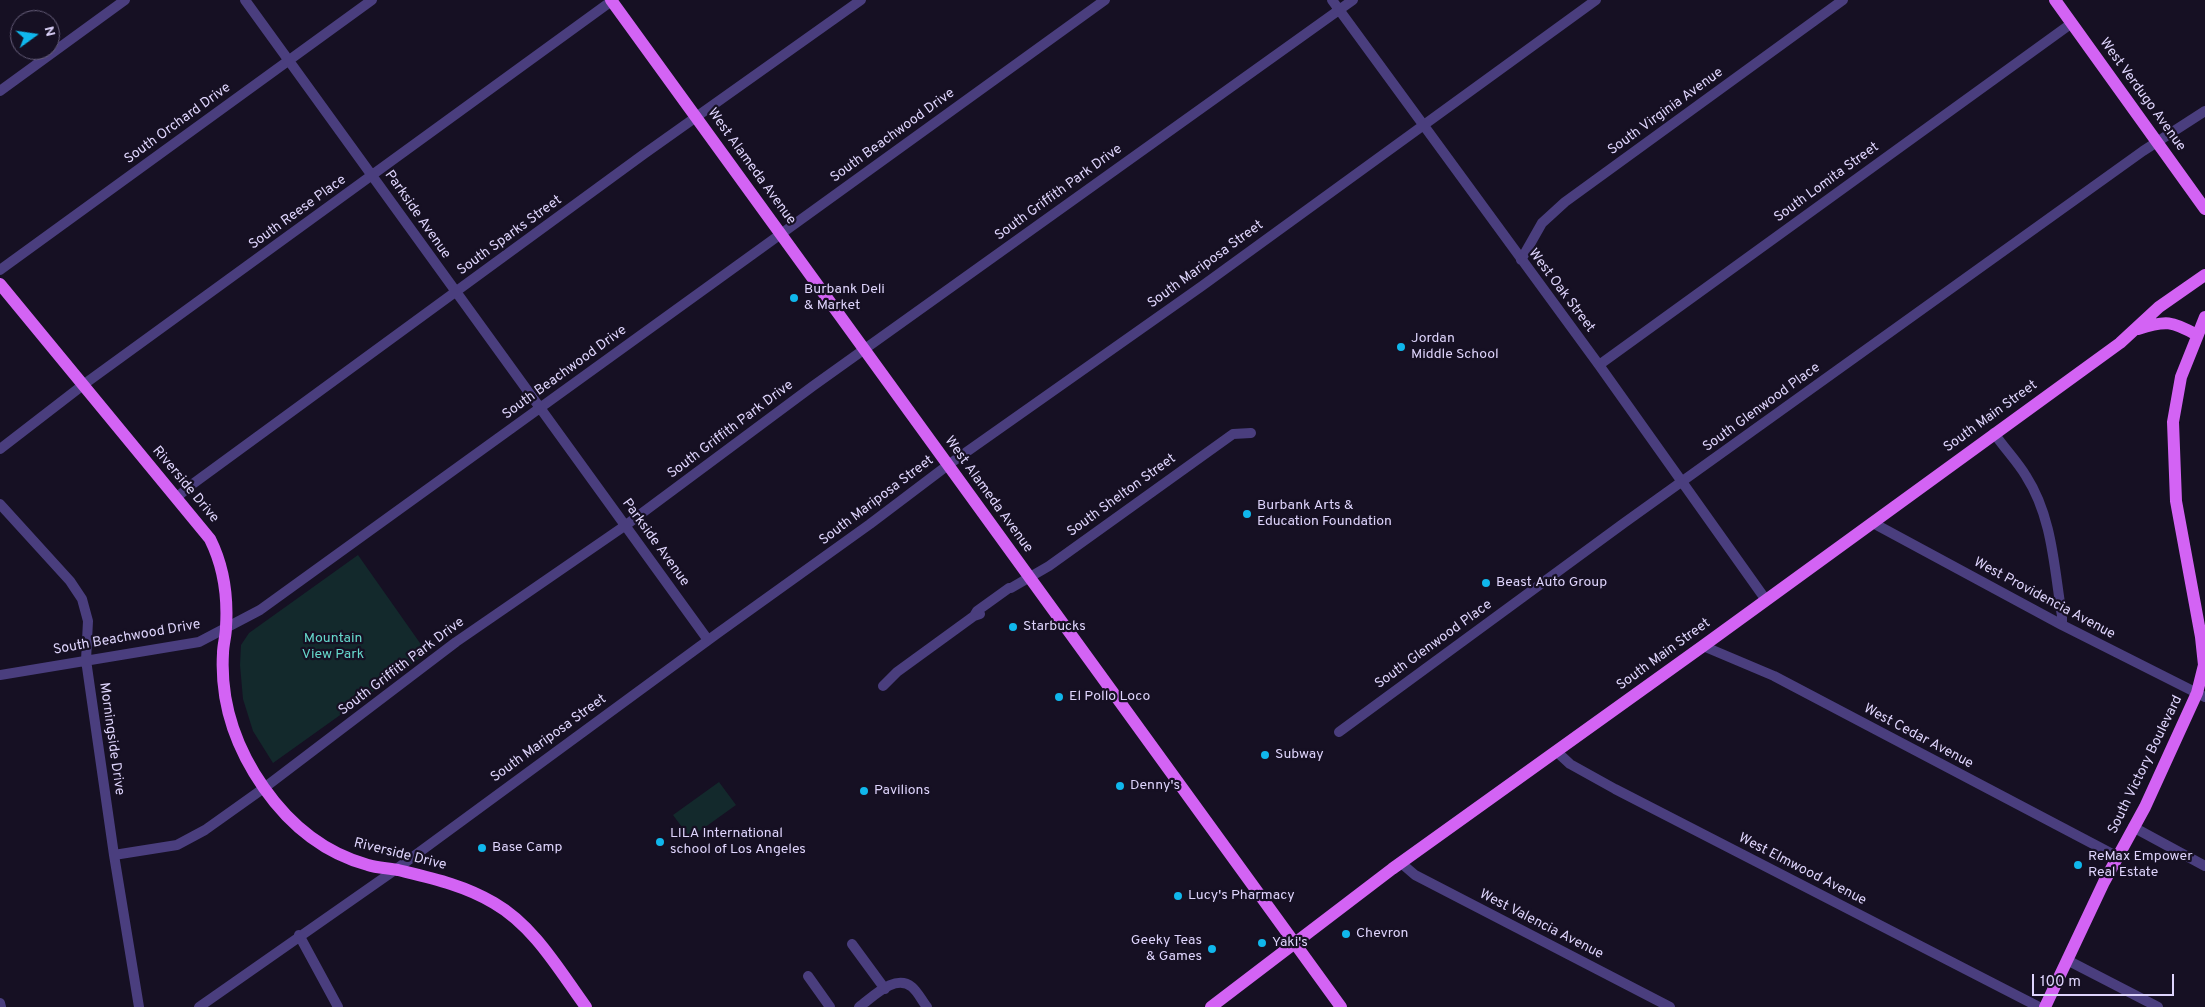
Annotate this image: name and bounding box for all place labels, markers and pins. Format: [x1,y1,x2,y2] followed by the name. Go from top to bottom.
[804,282,885,314] place label: Burbank Deli & Market
[788,292,800,304] marker: Burbank Deli & Market
[1411,331,1499,364] place label: Jordan Middle School
[1395,341,1407,353] marker: Jordan Middle School
[1257,498,1392,530] place label: Burbank Arts & Education Foundation
[1241,508,1253,520] marker: Burbank Arts & Education Foundation
[1496,575,1607,591] place label: Beast Auto Group
[1480,577,1492,589] marker: Beast Auto Group
[1023,619,1086,635] place label: Starbucks
[1007,621,1019,633] marker: Starbucks
[1069,689,1150,705] place label: El Pollo Loco
[1053,691,1065,703] marker: El Pollo Loco
[1275,747,1324,763] place label: Subway
[1259,749,1271,761] marker: Subway
[1130,778,1180,794] place label: Denny's
[1114,780,1126,792] marker: Denny's
[874,783,930,799] place label: Pavilions
[858,785,870,797] marker: Pavilions
[670,826,806,859] place label: LILA International school of Los Angeles
[654,836,666,848] marker: LILA International school of Los Angeles
[492,840,562,856] place label: Base Camp
[476,842,488,854] marker: Base Camp
[2088,849,2193,882] place label: ReMax Empower Real Estate
[2072,859,2084,871] marker: ReMax Empower Real Estate
[1188,888,1295,904] place label: Lucy's Pharmacy
[1172,890,1184,902] marker: Lucy's Pharmacy
[1356,926,1408,942] place label: Chevron
[1340,928,1352,940] marker: Chevron
[1131,933,1202,966] place label: Geeky Teas & Games
[1272,935,1308,951] place label: Yaki's
[1256,937,1268,949] marker: Yaki's
[1206,943,1218,955] marker: Geeky Teas & Games

